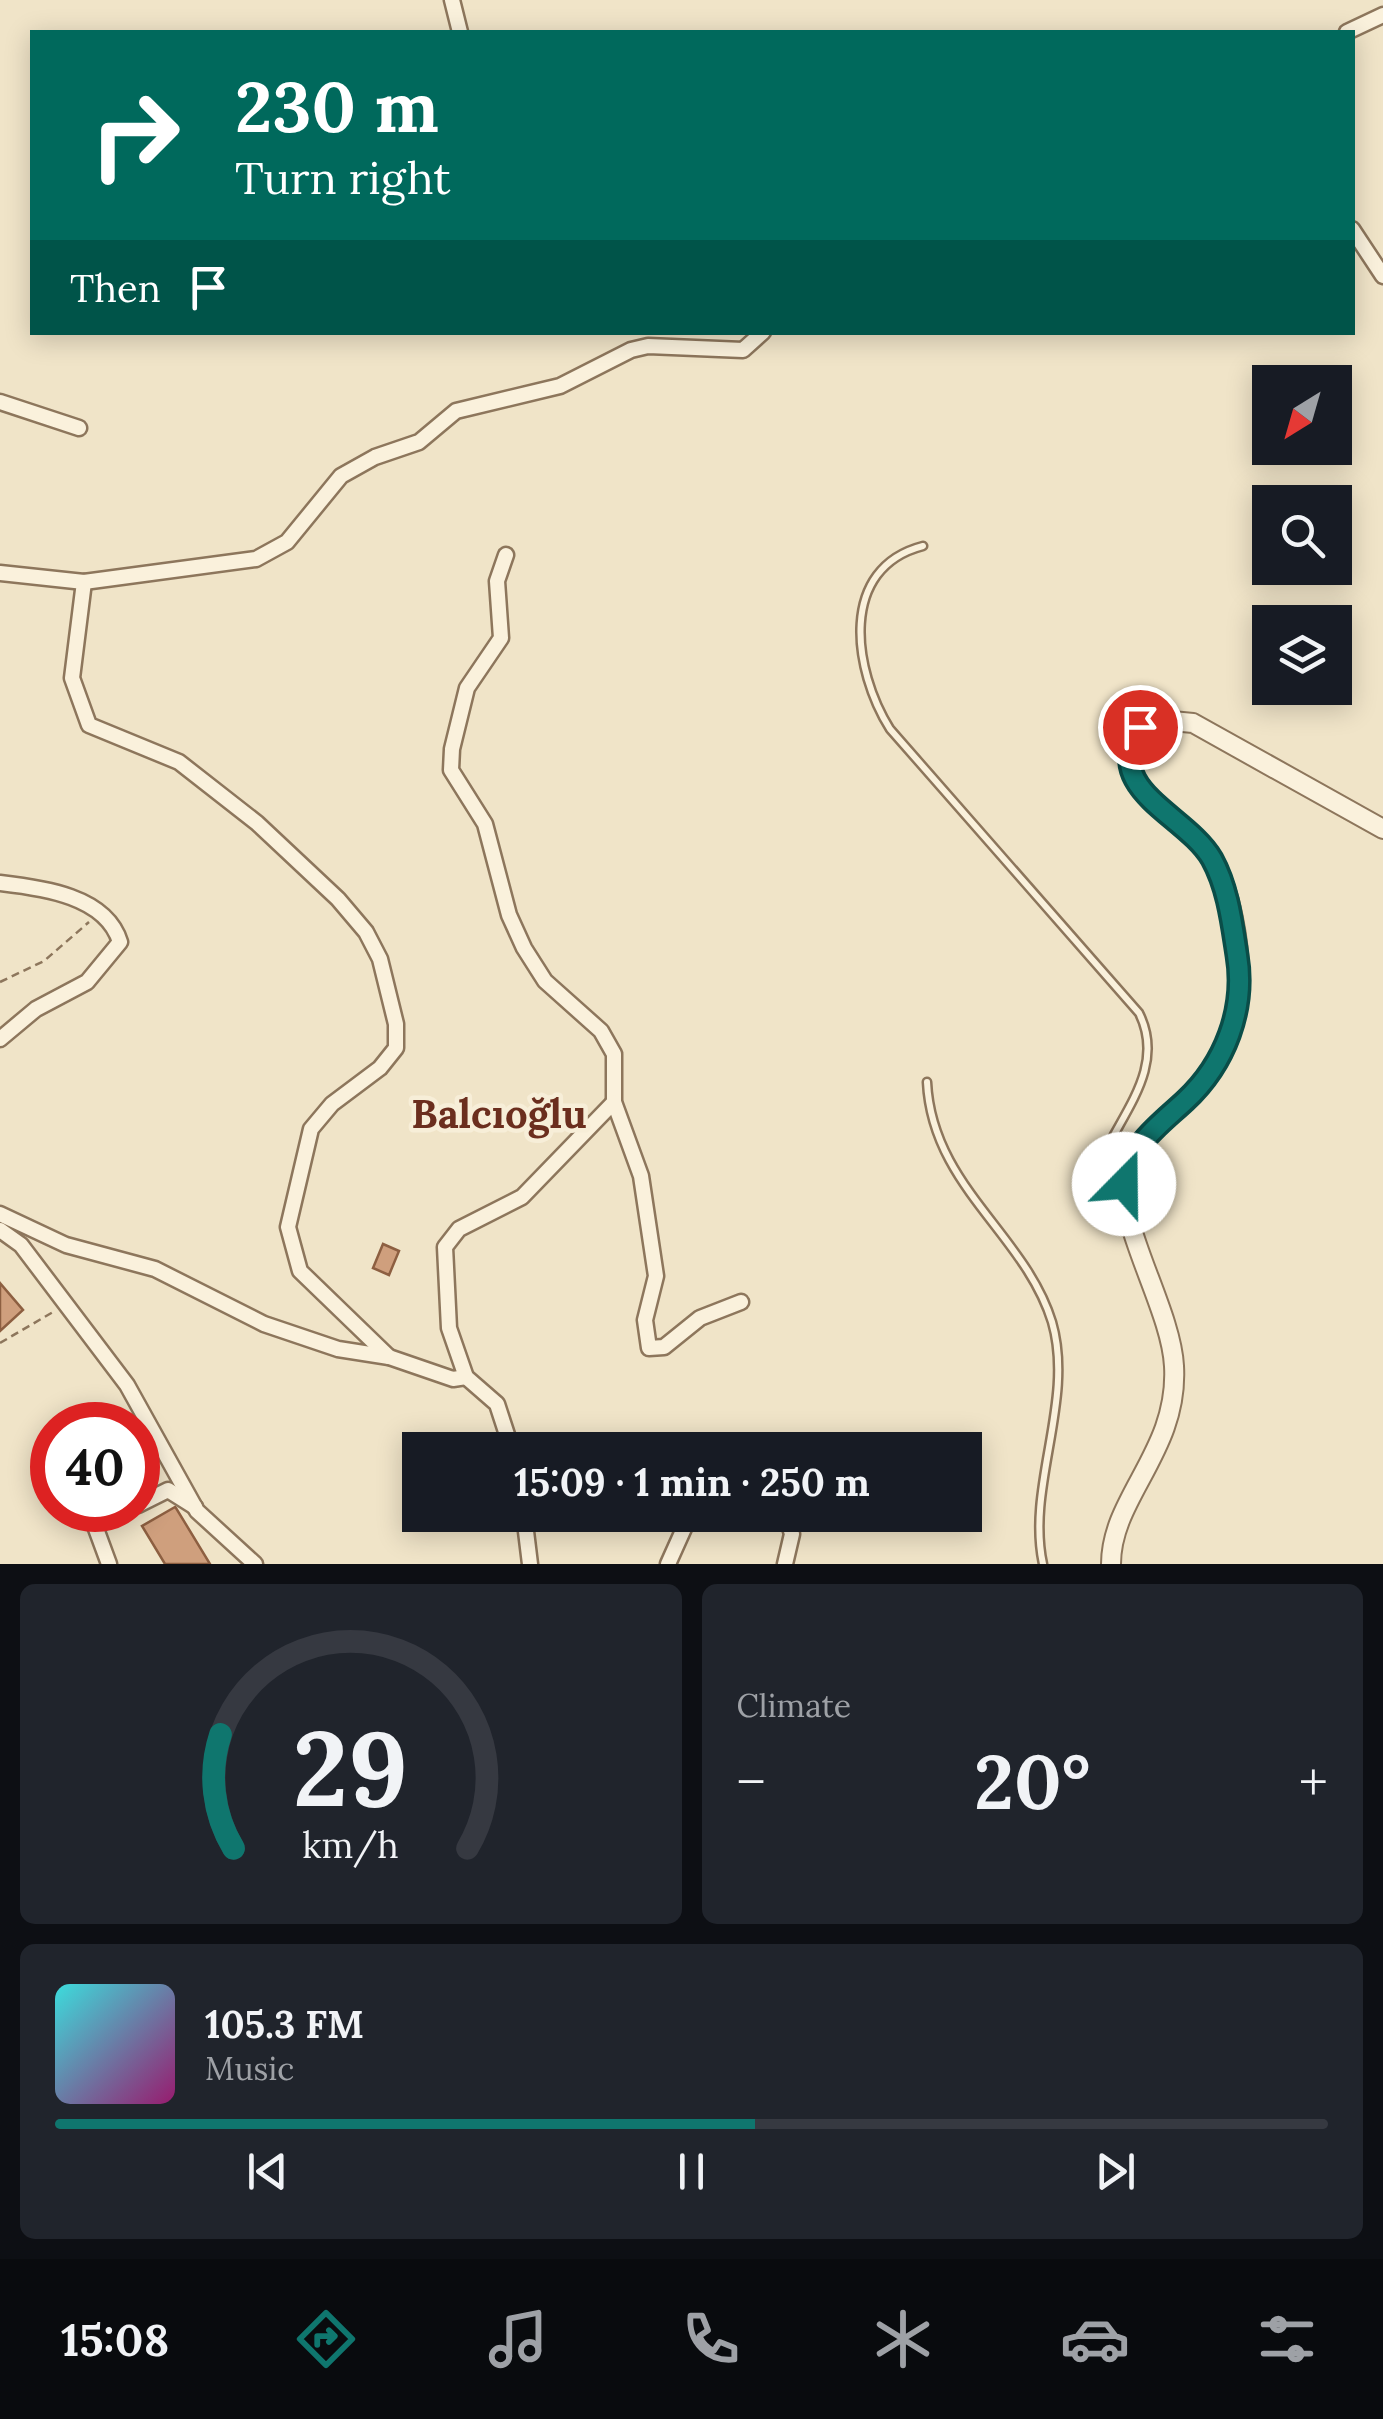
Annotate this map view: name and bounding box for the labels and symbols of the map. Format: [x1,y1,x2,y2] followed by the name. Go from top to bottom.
[1252,365,1352,465] north arrow
[1098,685,1183,770] pin
[411,1088,587,1139] district label: Balcıoğlu
[1072,1132,1176,1236] position arrow
[30,1402,160,1532] speed limit sign: 40

